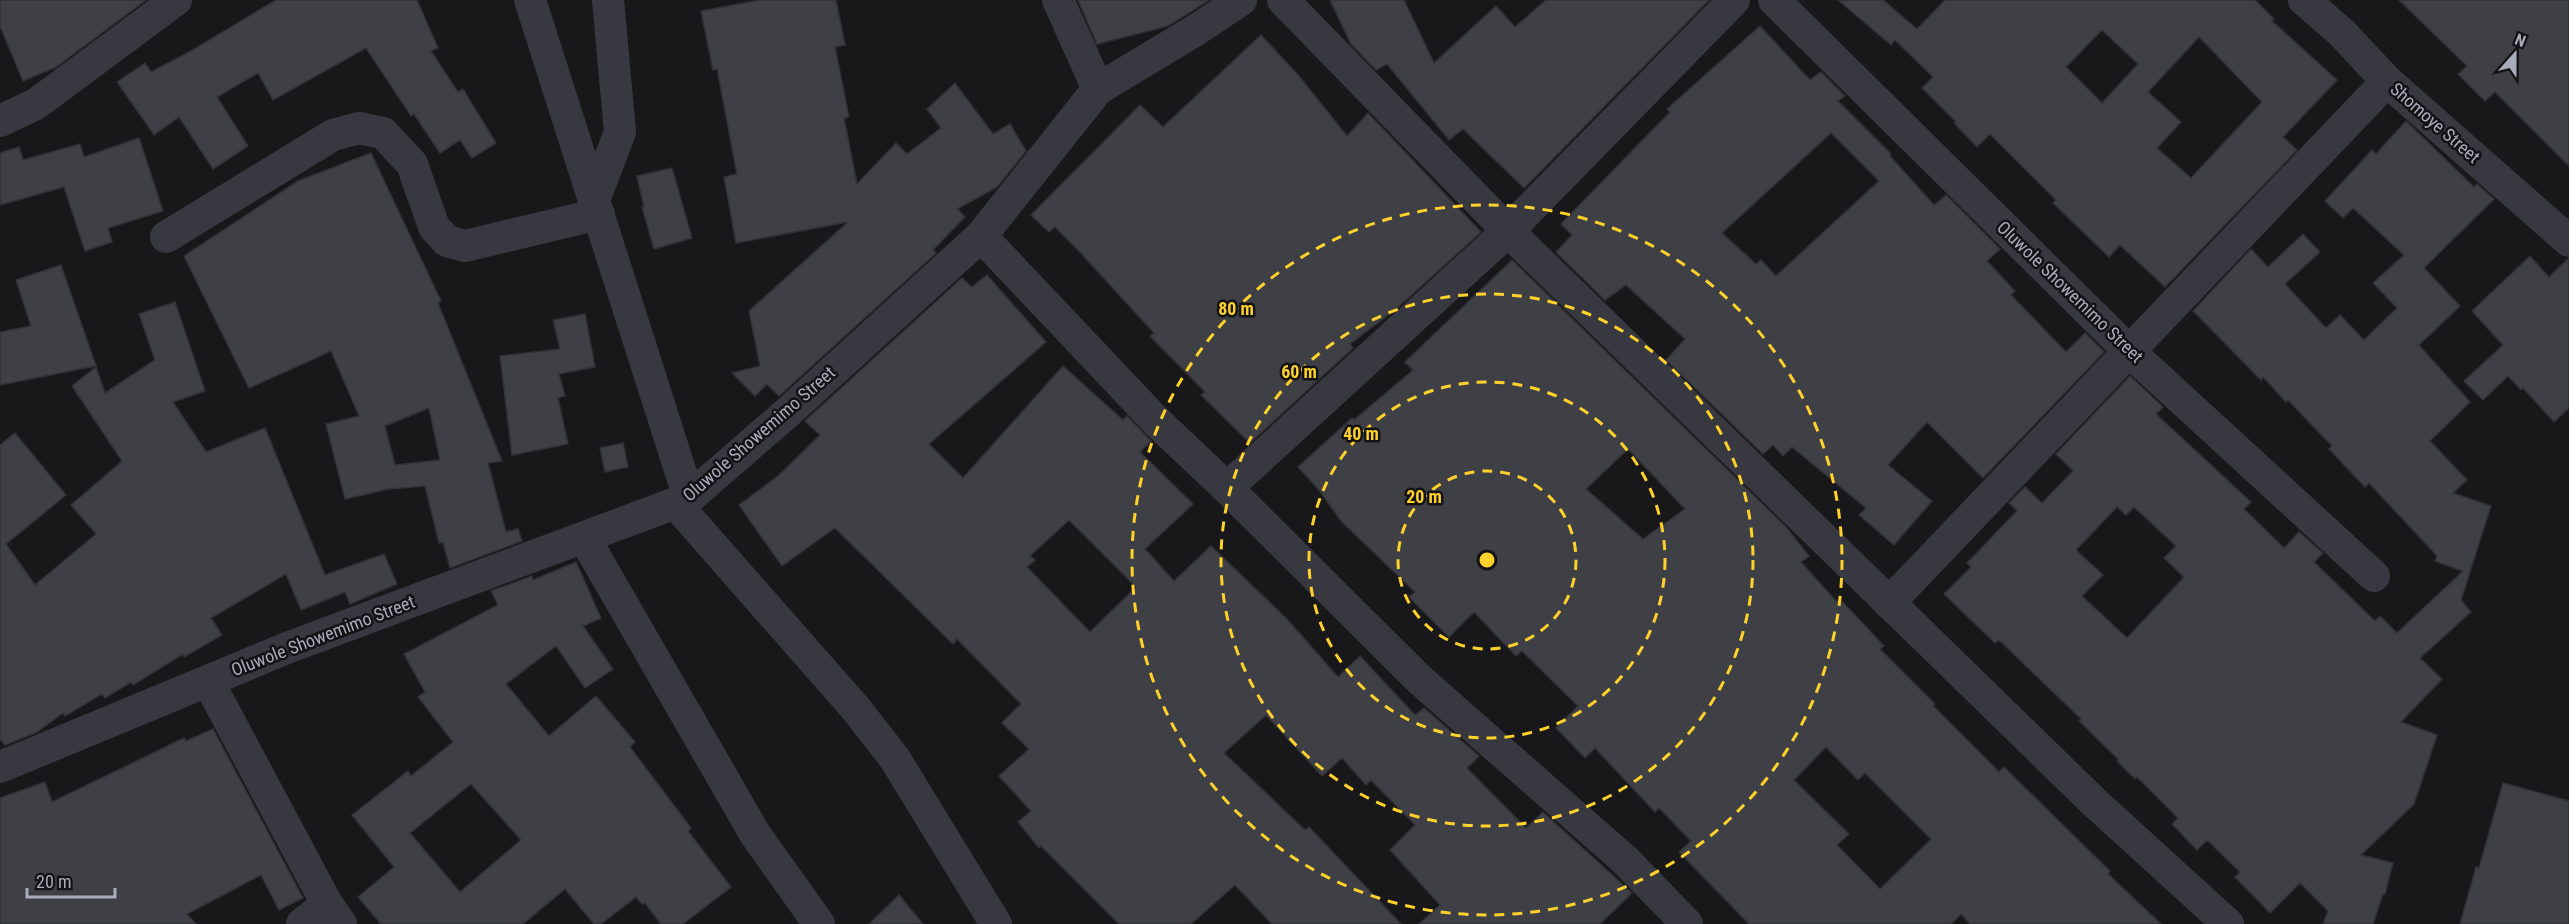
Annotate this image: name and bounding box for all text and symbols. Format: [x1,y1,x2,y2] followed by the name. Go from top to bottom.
[2485,24,2545,84] north arrow
[2512,30,2528,51] text: N
[2386,78,2484,167] street label: Shomoye Street
[1993,216,2148,367] street label: Oluwole Showemimo Street
[1218,298,1254,319] text: 80 m
[1281,361,1317,382] text: 60 m
[678,362,839,505] street label: Oluwole Showemimo Street
[1343,423,1379,444] text: 40 m
[1406,486,1442,507] text: 20 m
[1477,550,1497,570] centre of rings
[228,591,418,680] street label: Oluwole Showemimo Street
[27,861,116,899] scale bar
[36,871,71,892] text: 20 m

